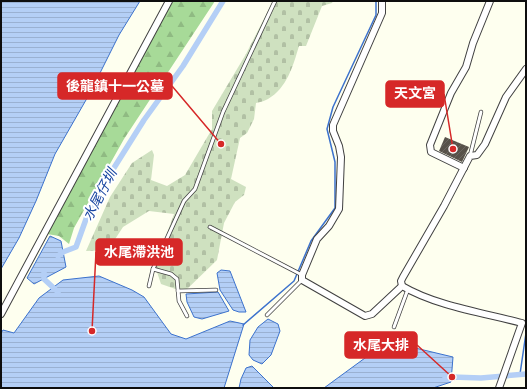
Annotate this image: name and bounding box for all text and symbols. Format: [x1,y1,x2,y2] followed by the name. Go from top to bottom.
[58,73,172,99] callout: 後龍鎮十一公墓
[66,78,164,94] text: 後龍鎮十一公墓
[386,81,444,107] callout: 天文宮
[394,85,436,101] text: 天文宮
[80,165,121,223] water label: 水尾仔圳
[96,239,182,265] callout: 水尾滯洪池
[104,244,174,260] text: 水尾滯洪池
[345,332,417,358] callout: 水尾大排
[353,338,409,353] text: 水尾大排

